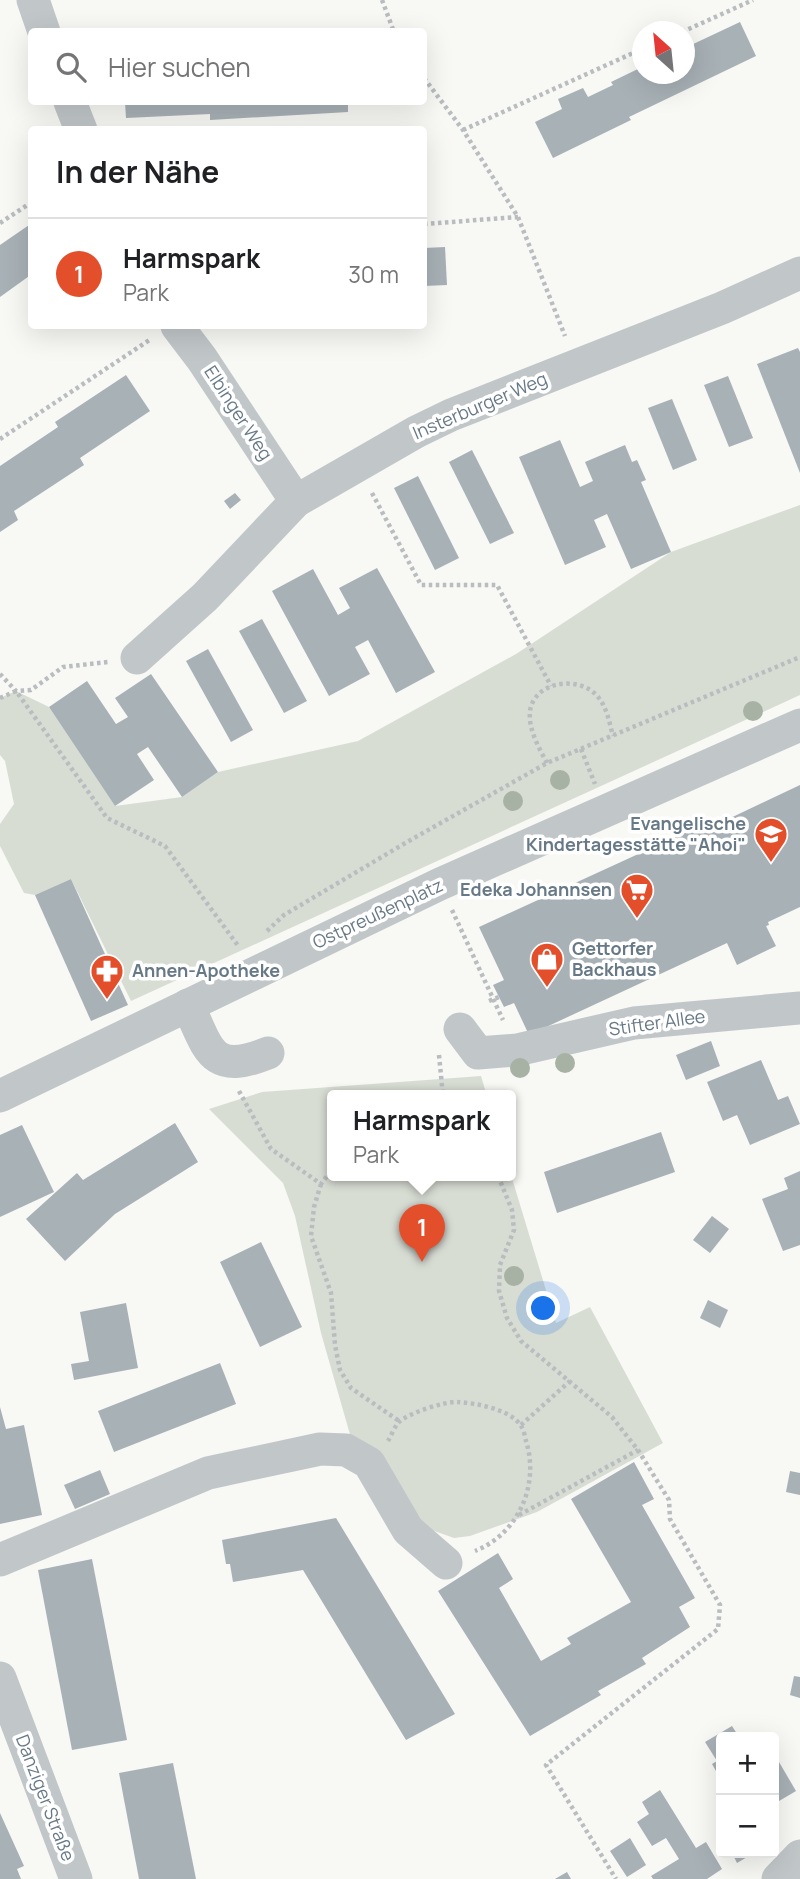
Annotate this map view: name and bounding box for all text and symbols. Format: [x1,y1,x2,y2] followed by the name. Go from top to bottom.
[632,21,695,84] north arrow
[28,28,427,105] search box
[52,48,90,86] icon: search
[108,49,251,85] text: Hier suchen
[56,151,219,192] text: In der Nähe
[123,240,260,276] text: Harmspark
[74,258,84,290] text: 1
[348,258,399,290] text: 30 m
[123,276,169,308] text: Park
[199,361,278,464] street label: Elbinger Weg
[409,366,551,444] street label: Insterburger Weg
[526,811,746,856] place label: Evangelische Kindertagesstätte "Ahoi"
[752,815,790,864] school or university icon: Evangelische Kindertagesstätte "Ahoi"
[618,871,656,920] supermarket icon: Edeka Johannsen
[309,872,447,954] street label: Ostpreußenplatz
[460,877,612,901] place label: Edeka Johannsen
[572,936,657,981] place label: Gettorfer Backhaus
[528,940,566,989] shop icon: Gettorfer Backhaus
[88,952,126,1001] pharmacy icon: Annen-Apotheke
[132,958,280,982] place label: Annen-Apotheke
[607,1003,707,1041] street label: Stifter Allee
[327,1090,516,1181] popup
[353,1102,490,1138] text: Harmspark
[353,1138,399,1170] text: Park
[399,1204,445,1262] pin: 1
[526,1291,560,1325] your location
[11,1731,81,1864] street label: Danziger Straße
[716,1732,779,1858] map controls
[716,1732,779,1795] button: +
[716,1795,779,1858] button: −

